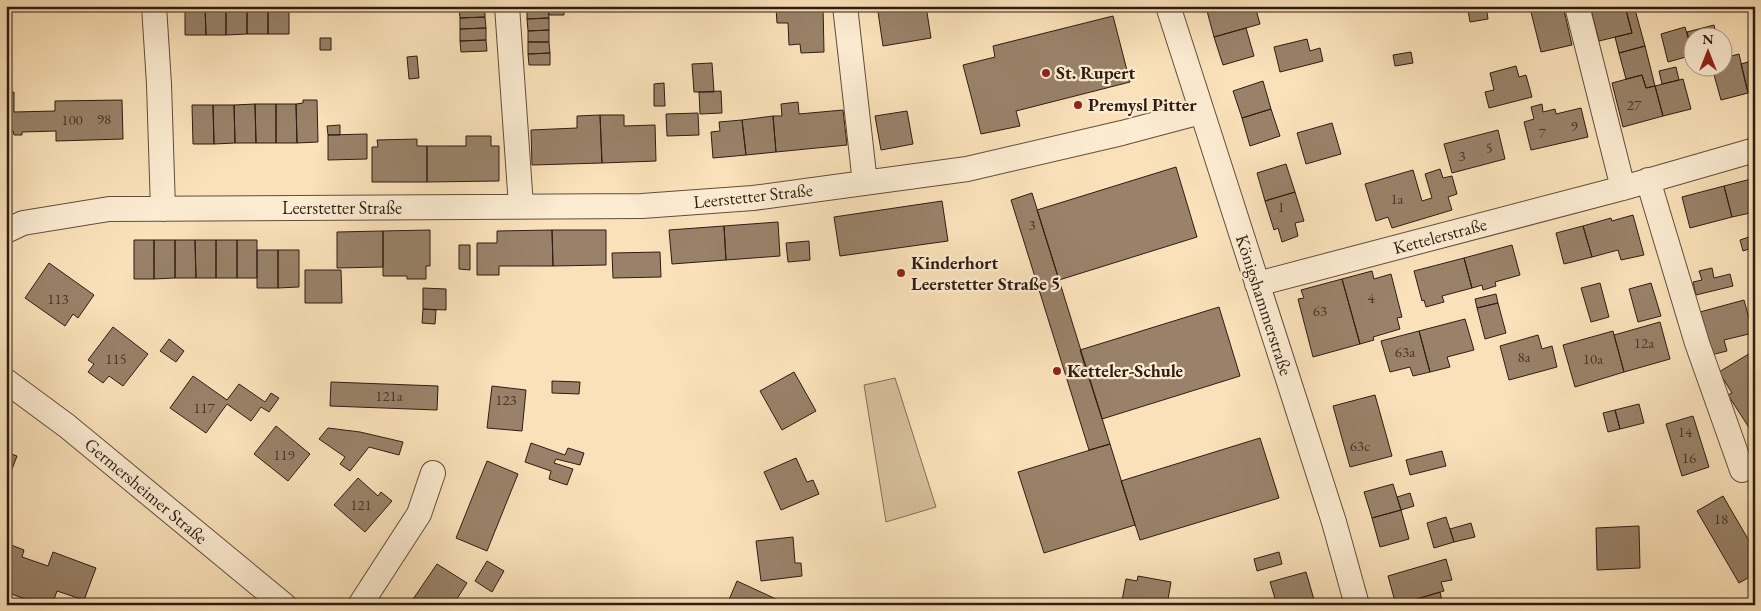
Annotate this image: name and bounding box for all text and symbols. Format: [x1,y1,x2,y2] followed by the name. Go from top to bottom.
[1684,28,1734,78] north arrow
[1702,30,1714,48] text: N
[1056,61,1136,84] place label: St. Rupert
[1040,67,1052,79] marker: St. Rupert
[1088,93,1197,116] place label: Premysl Pitter
[1627,95,1642,114] house number: 27
[1072,99,1084,111] marker: Premysl Pitter
[97,109,111,128] house number: 98
[61,110,83,129] house number: 100
[1570,116,1578,135] house number: 9
[1538,123,1546,142] house number: 7
[1485,138,1493,157] house number: 5
[1458,146,1466,165] house number: 3
[692,178,814,213] street label: Leerstetter Straße
[1390,189,1404,208] house number: 1a
[282,196,402,219] street label: Leerstetter Straße
[1277,197,1285,216] house number: 1
[1391,212,1489,259] street label: Kettelerstraße
[1028,215,1036,234] house number: 3
[1231,231,1298,378] street label: Königshammerstraße
[911,251,1060,295] place label: Kinderhort Leerstetter Straße 5
[895,267,907,279] marker: Kinderhort Leerstetter Straße 5
[1367,288,1375,307] house number: 4
[47,289,69,308] house number: 113
[1313,301,1327,320] house number: 63
[1634,333,1654,352] house number: 12a
[1395,342,1415,361] house number: 63a
[1517,347,1531,366] house number: 8a
[105,349,127,368] house number: 115
[1583,349,1603,368] house number: 10a
[1067,359,1184,382] place label: Ketteler-Schule
[1051,365,1063,377] marker: Ketteler-Schule
[375,386,403,405] house number: 121a
[495,390,517,409] house number: 123
[193,398,216,417] house number: 117
[1678,422,1693,441] house number: 14
[80,432,213,549] street label: Germersheimer Straße
[1350,436,1370,455] house number: 63c
[273,445,295,464] house number: 119
[1682,448,1696,467] house number: 16
[350,495,372,514] house number: 121
[1714,509,1728,528] house number: 18

